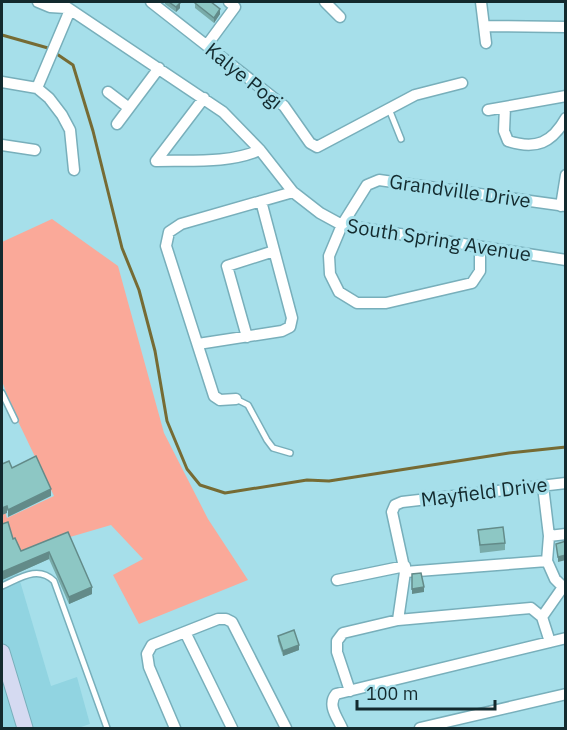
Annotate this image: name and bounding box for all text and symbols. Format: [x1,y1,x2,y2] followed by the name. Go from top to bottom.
[200,36,289,115] street label: Kalye Pogi
[388,167,533,214] street label: Grandville Drive
[345,212,533,267] street label: South Spring Avenue
[419,470,549,513] street label: Mayfield Drive
[357,673,495,711] scale bar
[366,682,418,705] text: 100 m

